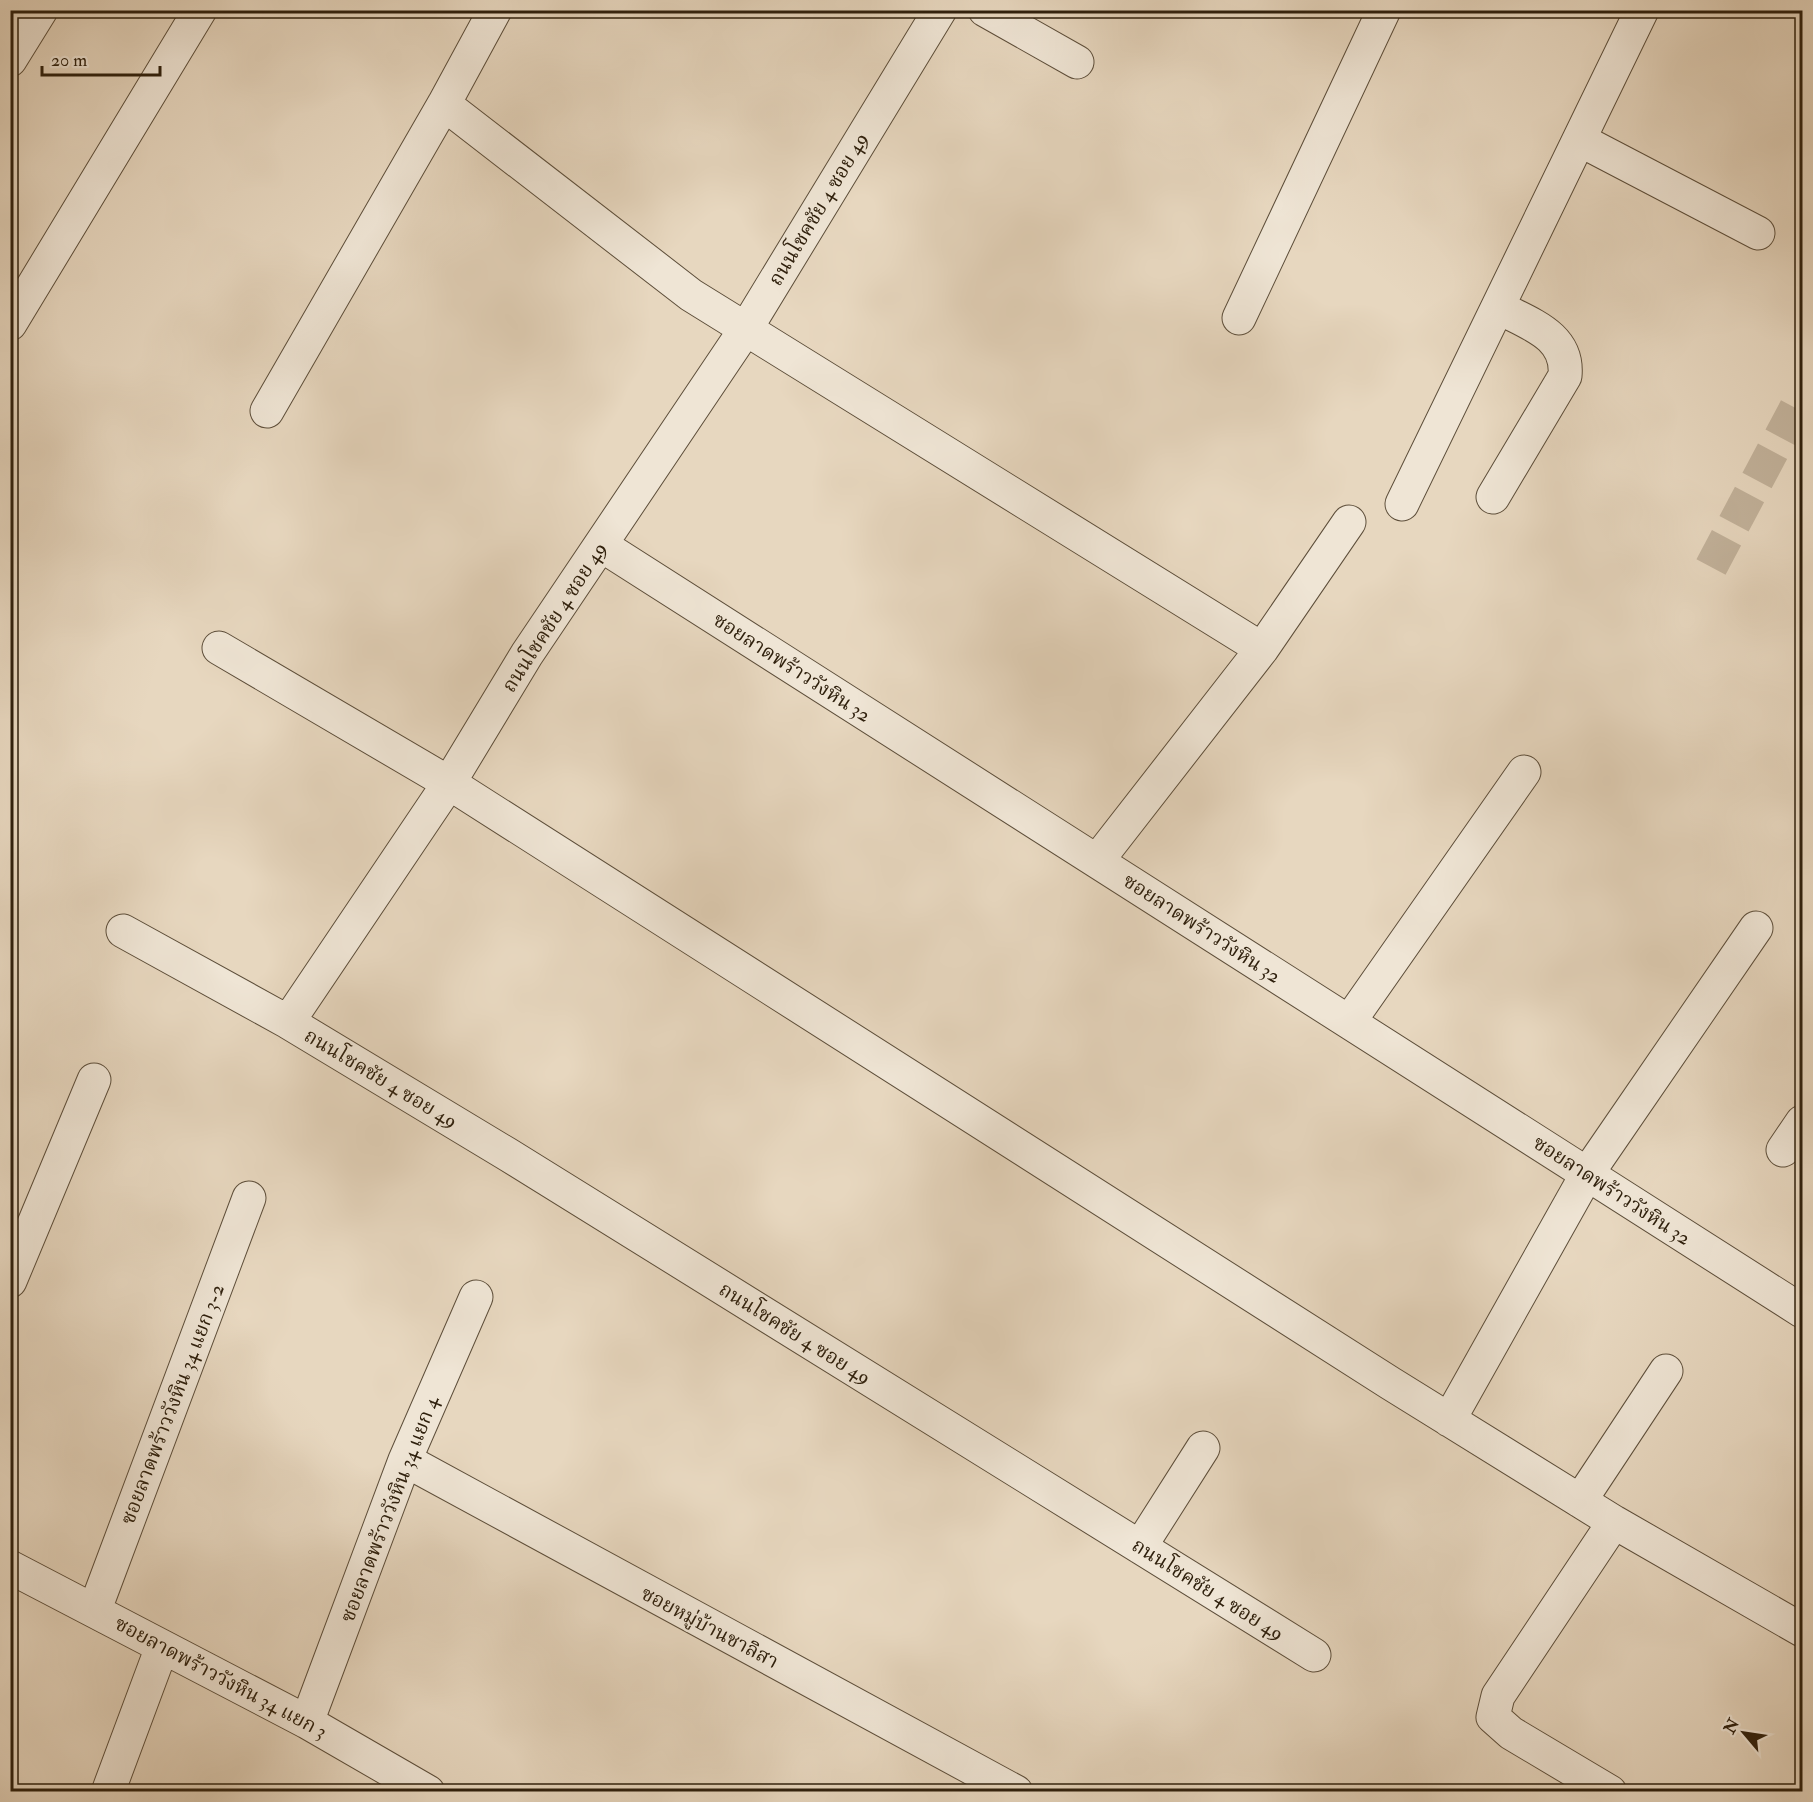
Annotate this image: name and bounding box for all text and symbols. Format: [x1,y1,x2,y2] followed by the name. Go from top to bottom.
[42,39,160,77] scale bar
[51,49,87,72] text: 20 m
[761,127,874,290] street label: ถนนโชคชัย 4 ซอย 49
[495,536,612,697] street label: ถนนโชคชัย 4 ซอย 49
[708,607,875,728] street label: ซอยลาดพร้าววังหิน 32
[1118,868,1285,989] street label: ซอยลาดพร้าววังหิน 32
[300,1021,463,1134] street label: ถนนโชคชัย 4 ซอย 49
[1528,1130,1695,1251] street label: ซอยลาดพร้าววังหิน 32
[714,1275,876,1390] street label: ถนนโชคชัย 4 ซอย 49
[115,1280,230,1528] street label: ซอยลาดพร้าววังหิน 34 แยก 3-2
[335,1392,445,1626] street label: ซอยลาดพร้าววังหิน 34 แยก 4
[1127,1531,1289,1646] street label: ถนนโชคชัย 4 ซอย 49
[637,1581,783,1674] street label: ซอยหมู่บ้านชาลิสา
[110,1611,331,1744] street label: ซอยลาดพร้าววังหิน 34 แยก 3
[1714,1703,1774,1763] north arrow
[1719,1715,1744,1738] text: N

